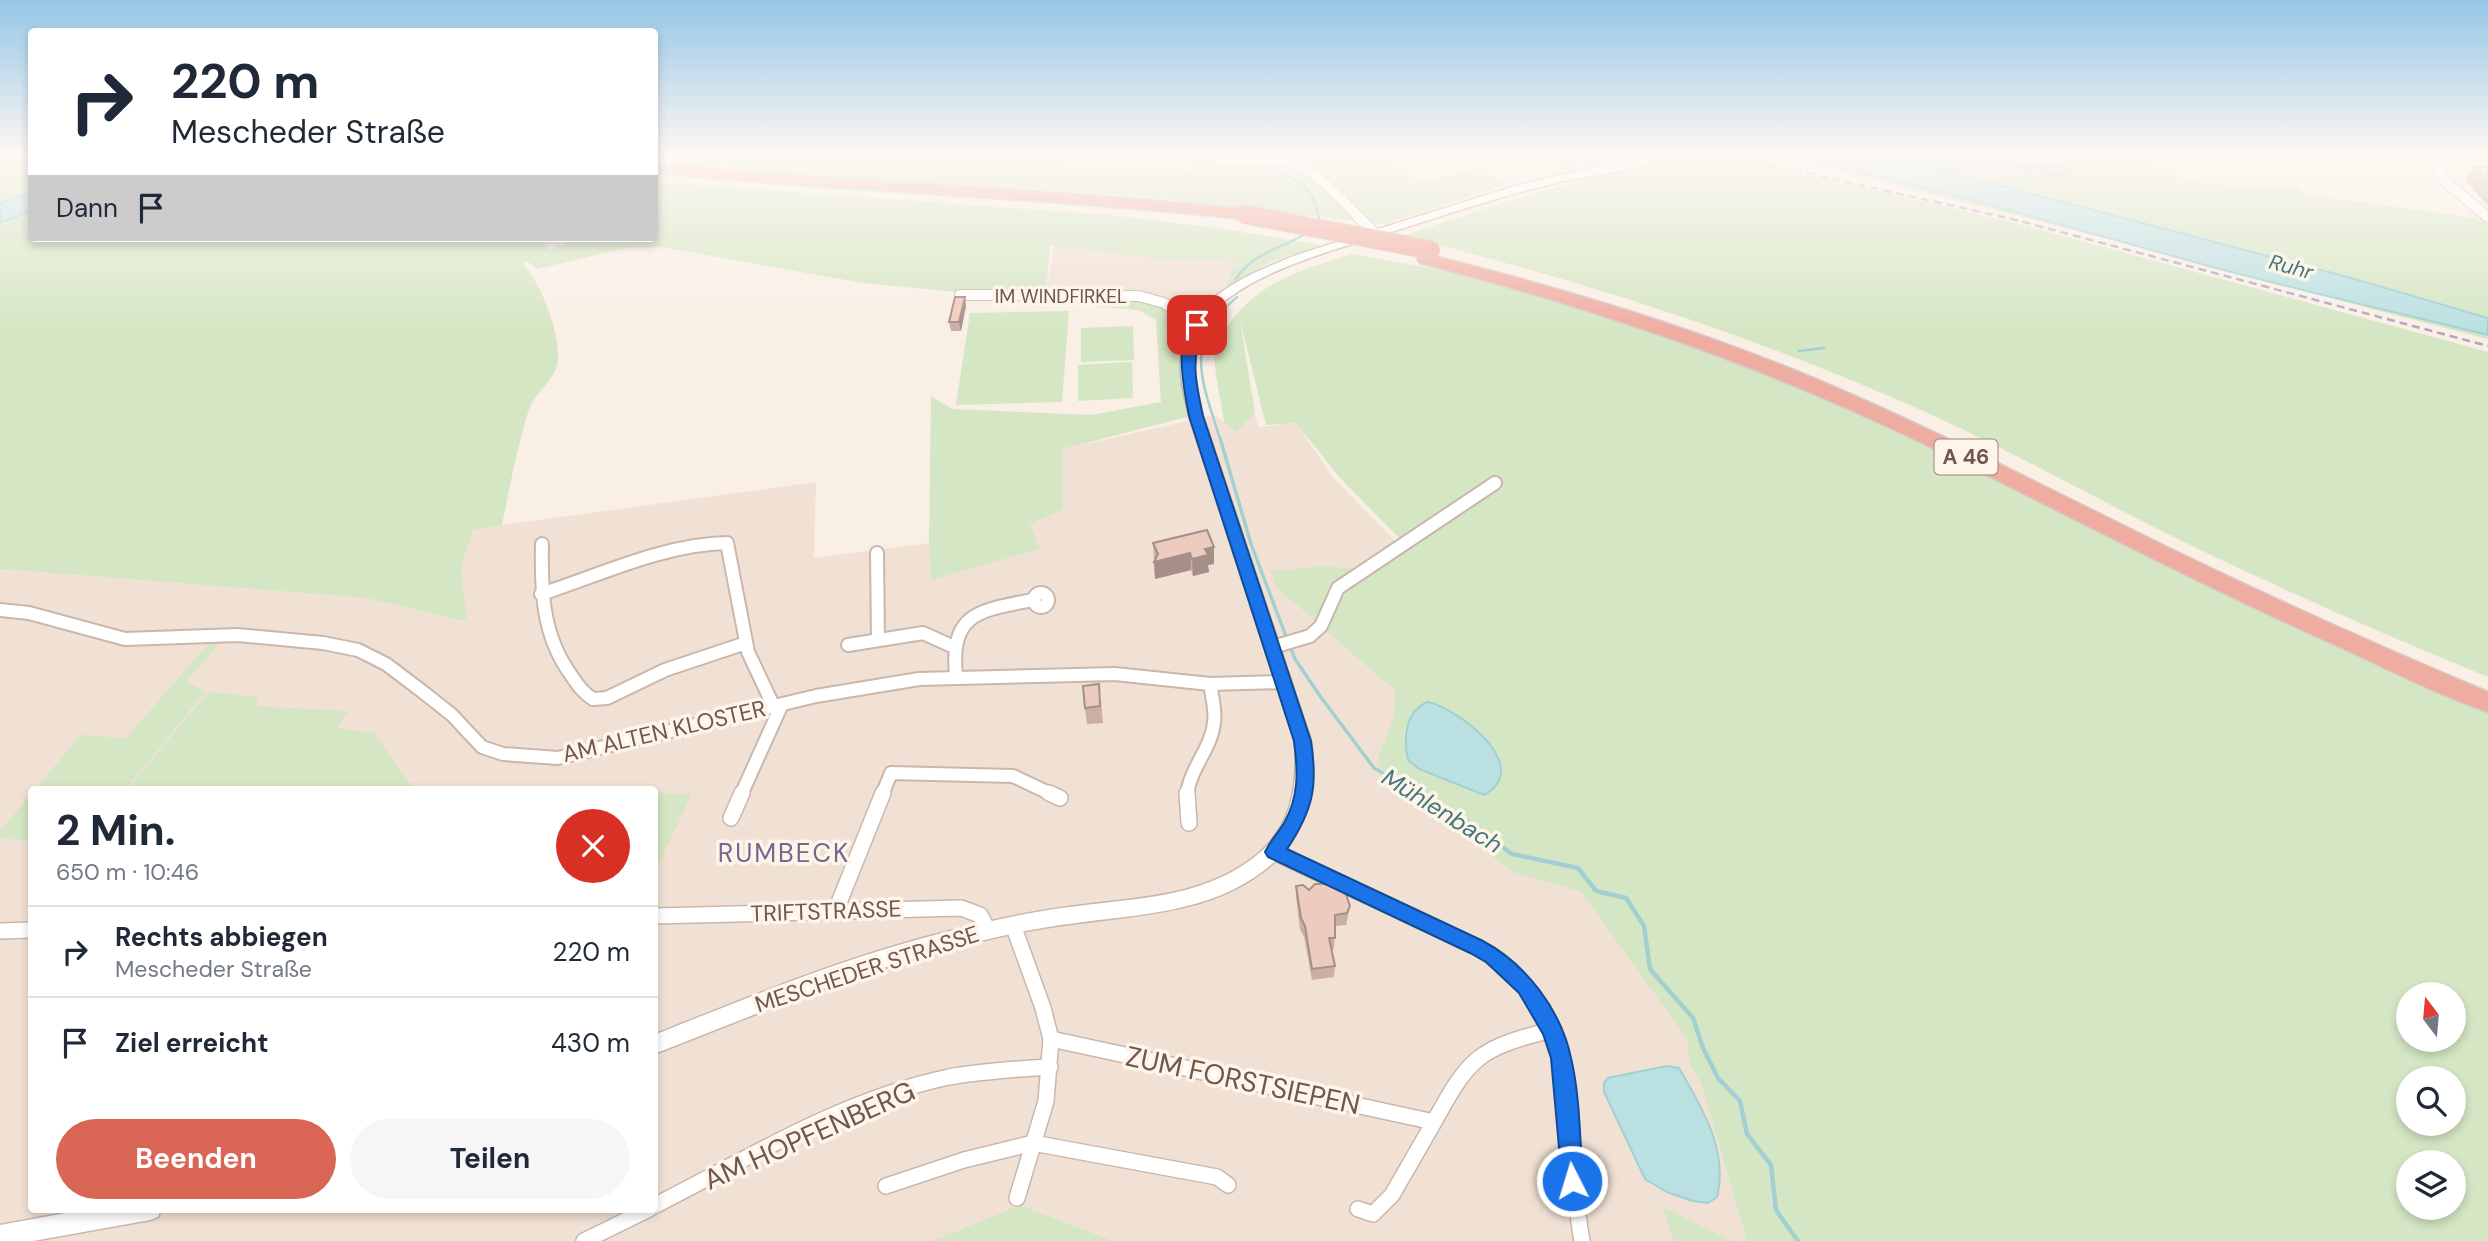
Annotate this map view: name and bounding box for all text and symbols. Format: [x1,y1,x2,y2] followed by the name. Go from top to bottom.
[171,49,319,113] text: 220 m
[56,56,147,147] icon: right
[171,111,445,153] text: Mescheder Straße
[132,189,170,227] icon: arrive
[56,191,118,225] text: Dann
[2266,248,2317,287] water label: Ruhr
[995,284,1127,309] street label: IM WINDFIRKEL
[1167,295,1227,355] pin
[1178,306,1216,344] icon: arrive
[1934,440,1997,475] road number: A 46
[559,693,769,769] street label: AM ALTEN KLOSTER
[1376,761,1508,860] water label: Mühlenbach
[56,803,175,858] text: 2 Min.
[556,809,630,883] button: close
[718,836,850,870] district label: RUMBECK
[56,857,199,887] text: 650 m · 10:46
[750,893,902,929] street label: TRIFTSTRASSE
[751,919,983,1019] street label: MESCHEDER STRASSE
[115,920,328,954] text: Rechts abbiegen
[56,933,94,971] icon: right
[552,935,630,969] text: 220 m
[115,954,312,984] text: Mescheder Straße
[2396,982,2466,1052] north arrow
[2396,982,2466,1220] map controls
[56,1024,94,1062] icon: arrive
[115,1026,268,1060] text: Ziel erreicht
[551,1026,630,1060] text: 430 m
[1122,1038,1364,1123] street label: ZUM FORSTSIEPEN
[2396,1066,2466,1136] button: search
[698,1072,921,1199] street label: AM HOPFENBERG
[56,1119,336,1199] button: Beenden
[350,1119,630,1199] button: Teilen
[1535,1144,1609,1218] position arrow
[2396,1150,2466,1220] button: layers

